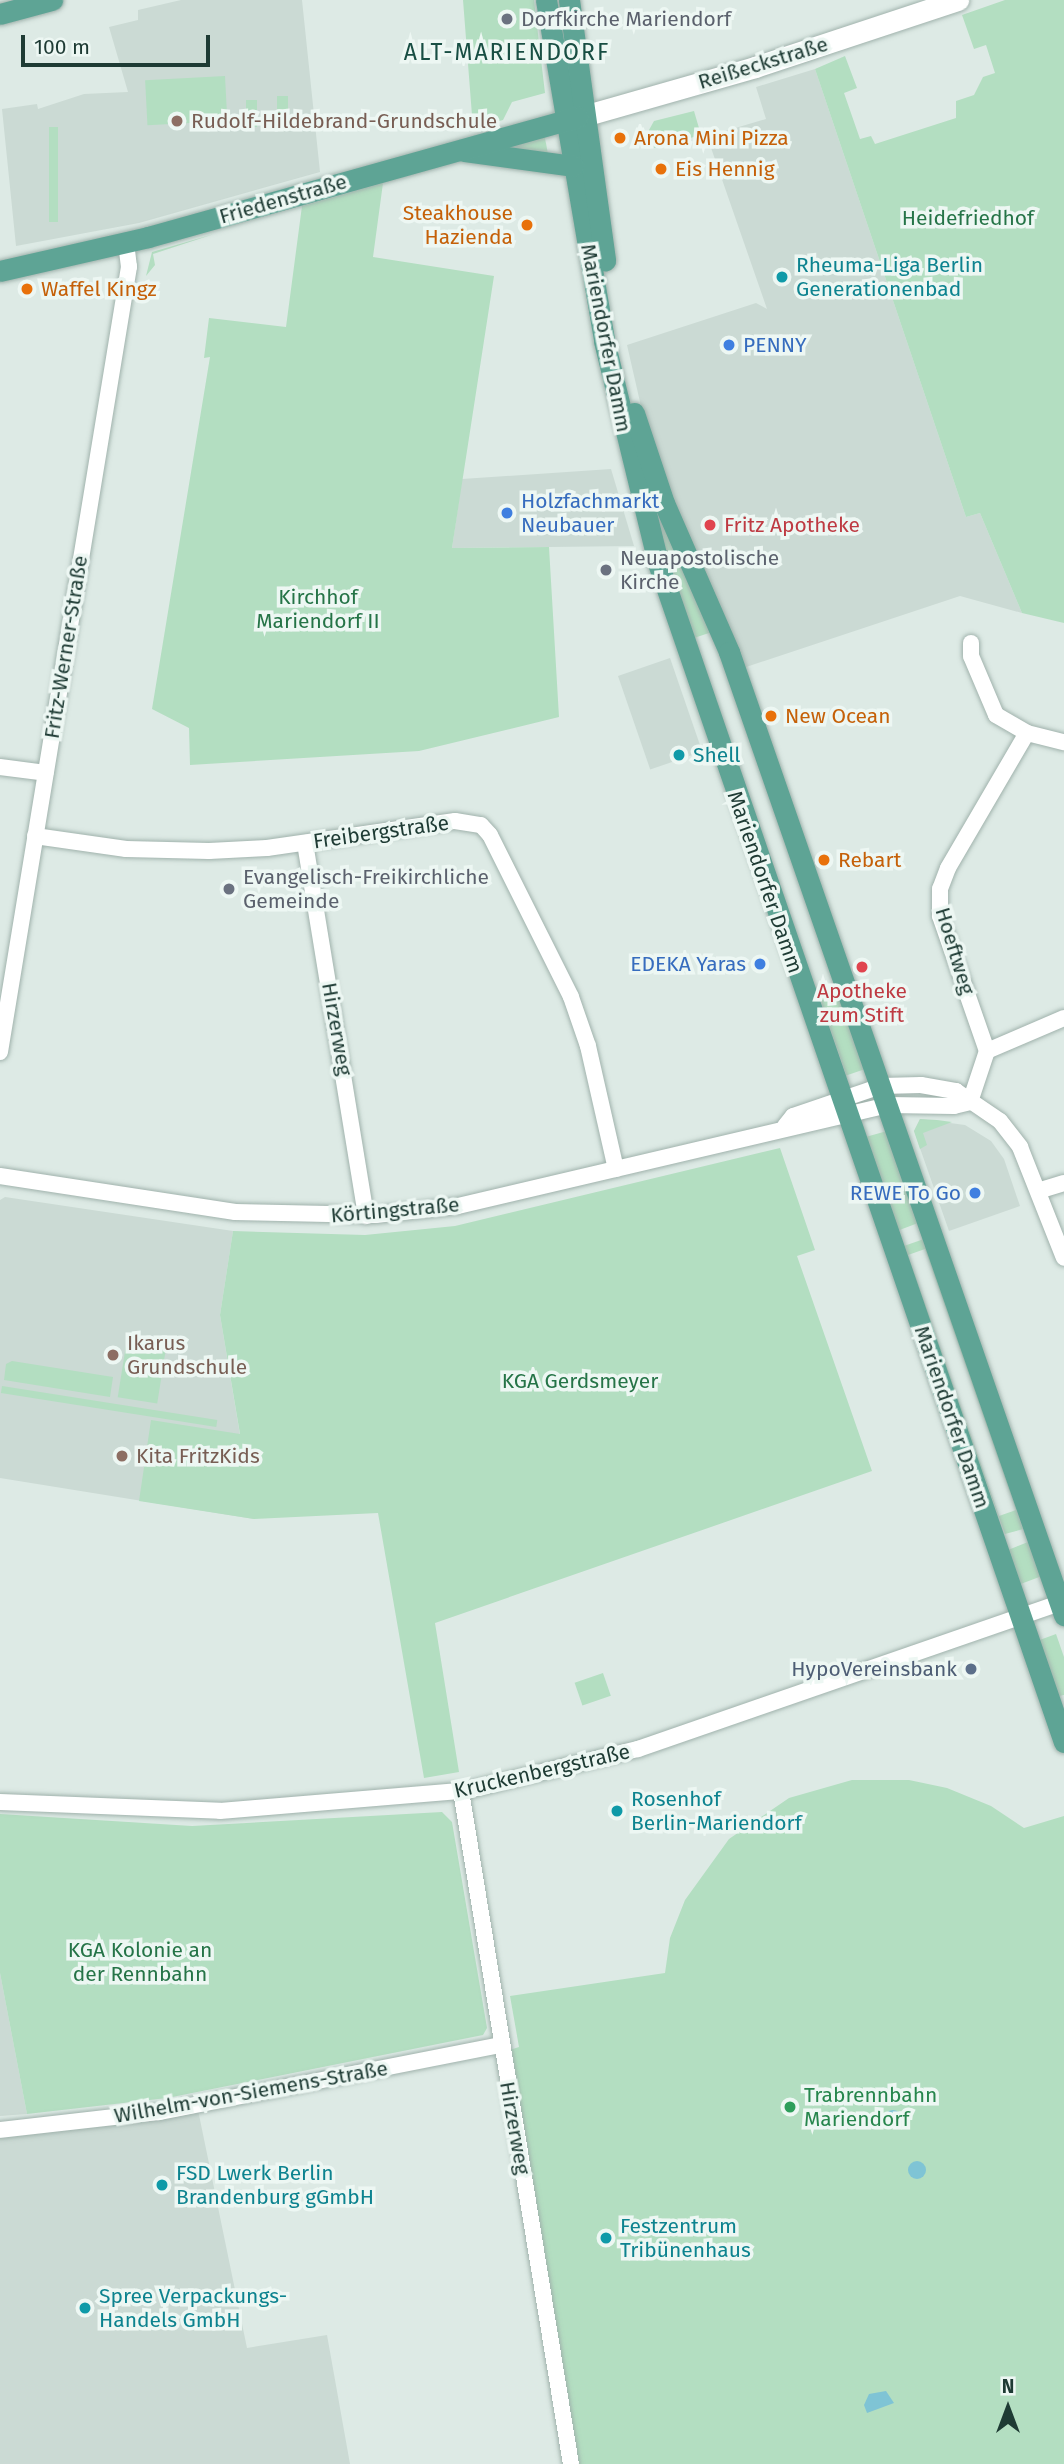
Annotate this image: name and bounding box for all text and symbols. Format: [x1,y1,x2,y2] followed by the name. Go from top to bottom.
[521,6,731,32] place label: Dorfkirche Mariendorf
[499,11,515,27] marker: Dorfkirche Mariendorf
[24,21,214,65] scale bar
[695,31,831,95] street label: Reißeckstraße
[34,34,90,60] text: 100 m
[406,38,608,66] district label: ALT-MARIENDORF
[191,108,497,134] place label: Rudolf-Hildebrand-Grundschule
[169,113,185,129] marker: Rudolf-Hildebrand-Grundschule
[634,125,789,151] place label: Arona Mini Pizza
[612,130,628,146] marker: Arona Mini Pizza
[675,156,775,182] place label: Eis Hennig
[653,161,669,177] marker: Eis Hennig
[216,169,350,229] street label: Friedenstraße
[403,200,513,250] place label: Steakhouse Hazienda
[902,205,1034,231] park label: Heidefriedhof
[519,217,535,233] marker: Steakhouse Hazienda
[575,242,637,434] street label: Mariendorfer Damm
[796,252,983,302] place label: Rheuma-Liga Berlin Generationenbad
[774,269,790,285] marker: Rheuma-Liga Berlin Generationenbad
[41,276,157,302] place label: Waffel Kingz
[19,281,35,297] marker: Waffel Kingz
[743,332,807,358] place label: PENNY
[721,337,737,353] marker: PENNY
[521,488,659,538] place label: Holzfachmarkt Neubauer
[499,505,515,521] marker: Holzfachmarkt Neubauer
[724,512,860,538] place label: Fritz Apotheke
[702,517,718,533] marker: Fritz Apotheke
[620,545,779,595] place label: Neuapostolische Kirche
[39,554,93,740] street label: Fritz-Werner-Straße
[598,562,614,578] marker: Neuapostolische Kirche
[256,584,380,634] park label: Kirchhof Mariendorf II
[785,703,891,729] place label: New Ocean
[763,708,779,724] marker: New Ocean
[693,742,741,768] place label: Shell
[671,747,687,763] marker: Shell
[722,788,808,976] street label: Mariendorfer Damm
[311,810,451,854] street label: Freibergstraße
[838,847,901,873] place label: Rebart
[816,852,832,868] marker: Rebart
[243,864,489,914] place label: Evangelisch-Freikirchliche Gemeinde
[221,881,237,897] marker: Evangelisch-Freikirchliche Gemeinde
[930,904,980,998] street label: Hoeftweg
[630,951,746,977] place label: EDEKA Yaras
[752,956,768,972] marker: EDEKA Yaras
[854,959,870,975] marker: Apotheke zum Stift
[817,978,907,1028] place label: Apotheke zum Stift
[316,980,358,1078] street label: Hirzerweg
[850,1180,961,1206] place label: REWE To Go
[967,1185,983,1201] marker: REWE To Go
[330,1192,460,1228] street label: Körtingstraße
[909,1323,995,1511] street label: Mariendorfer Damm
[127,1330,247,1380] place label: Ikarus Grundschule
[105,1347,121,1363] marker: Ikarus Grundschule
[502,1368,658,1394] park label: KGA Gerdsmeyer
[136,1443,260,1469] place label: Kita FritzKids
[114,1448,130,1464] marker: Kita FritzKids
[791,1656,957,1682] place label: HypoVereinsbank
[963,1661,979,1677] marker: HypoVereinsbank
[452,1739,632,1803] street label: Kruckenbergstraße
[631,1786,802,1836] place label: Rosenhof Berlin-Mariendorf
[609,1803,625,1819] marker: Rosenhof Berlin-Mariendorf
[68,1937,212,1987] park label: KGA Kolonie an der Rennbahn
[112,2055,390,2129] street label: Wilhelm-von-Siemens-Straße
[494,2079,536,2177] street label: Hirzerweg
[804,2082,937,2132] place label: Trabrennbahn Mariendorf
[782,2099,798,2115] marker: Trabrennbahn Mariendorf
[176,2160,374,2210] place label: FSD Lwerk Berlin Brandenburg gGmbH
[154,2177,170,2193] marker: FSD Lwerk Berlin Brandenburg gGmbH
[620,2213,751,2263] place label: Festzentrum Tribünenhaus
[598,2230,614,2246] marker: Festzentrum Tribünenhaus
[99,2283,287,2333] place label: Spree Verpackungs- Handels GmbH
[77,2300,93,2316] marker: Spree Verpackungs- Handels GmbH
[973,2373,1043,2443] north arrow
[1002,2375,1014,2398] text: N

